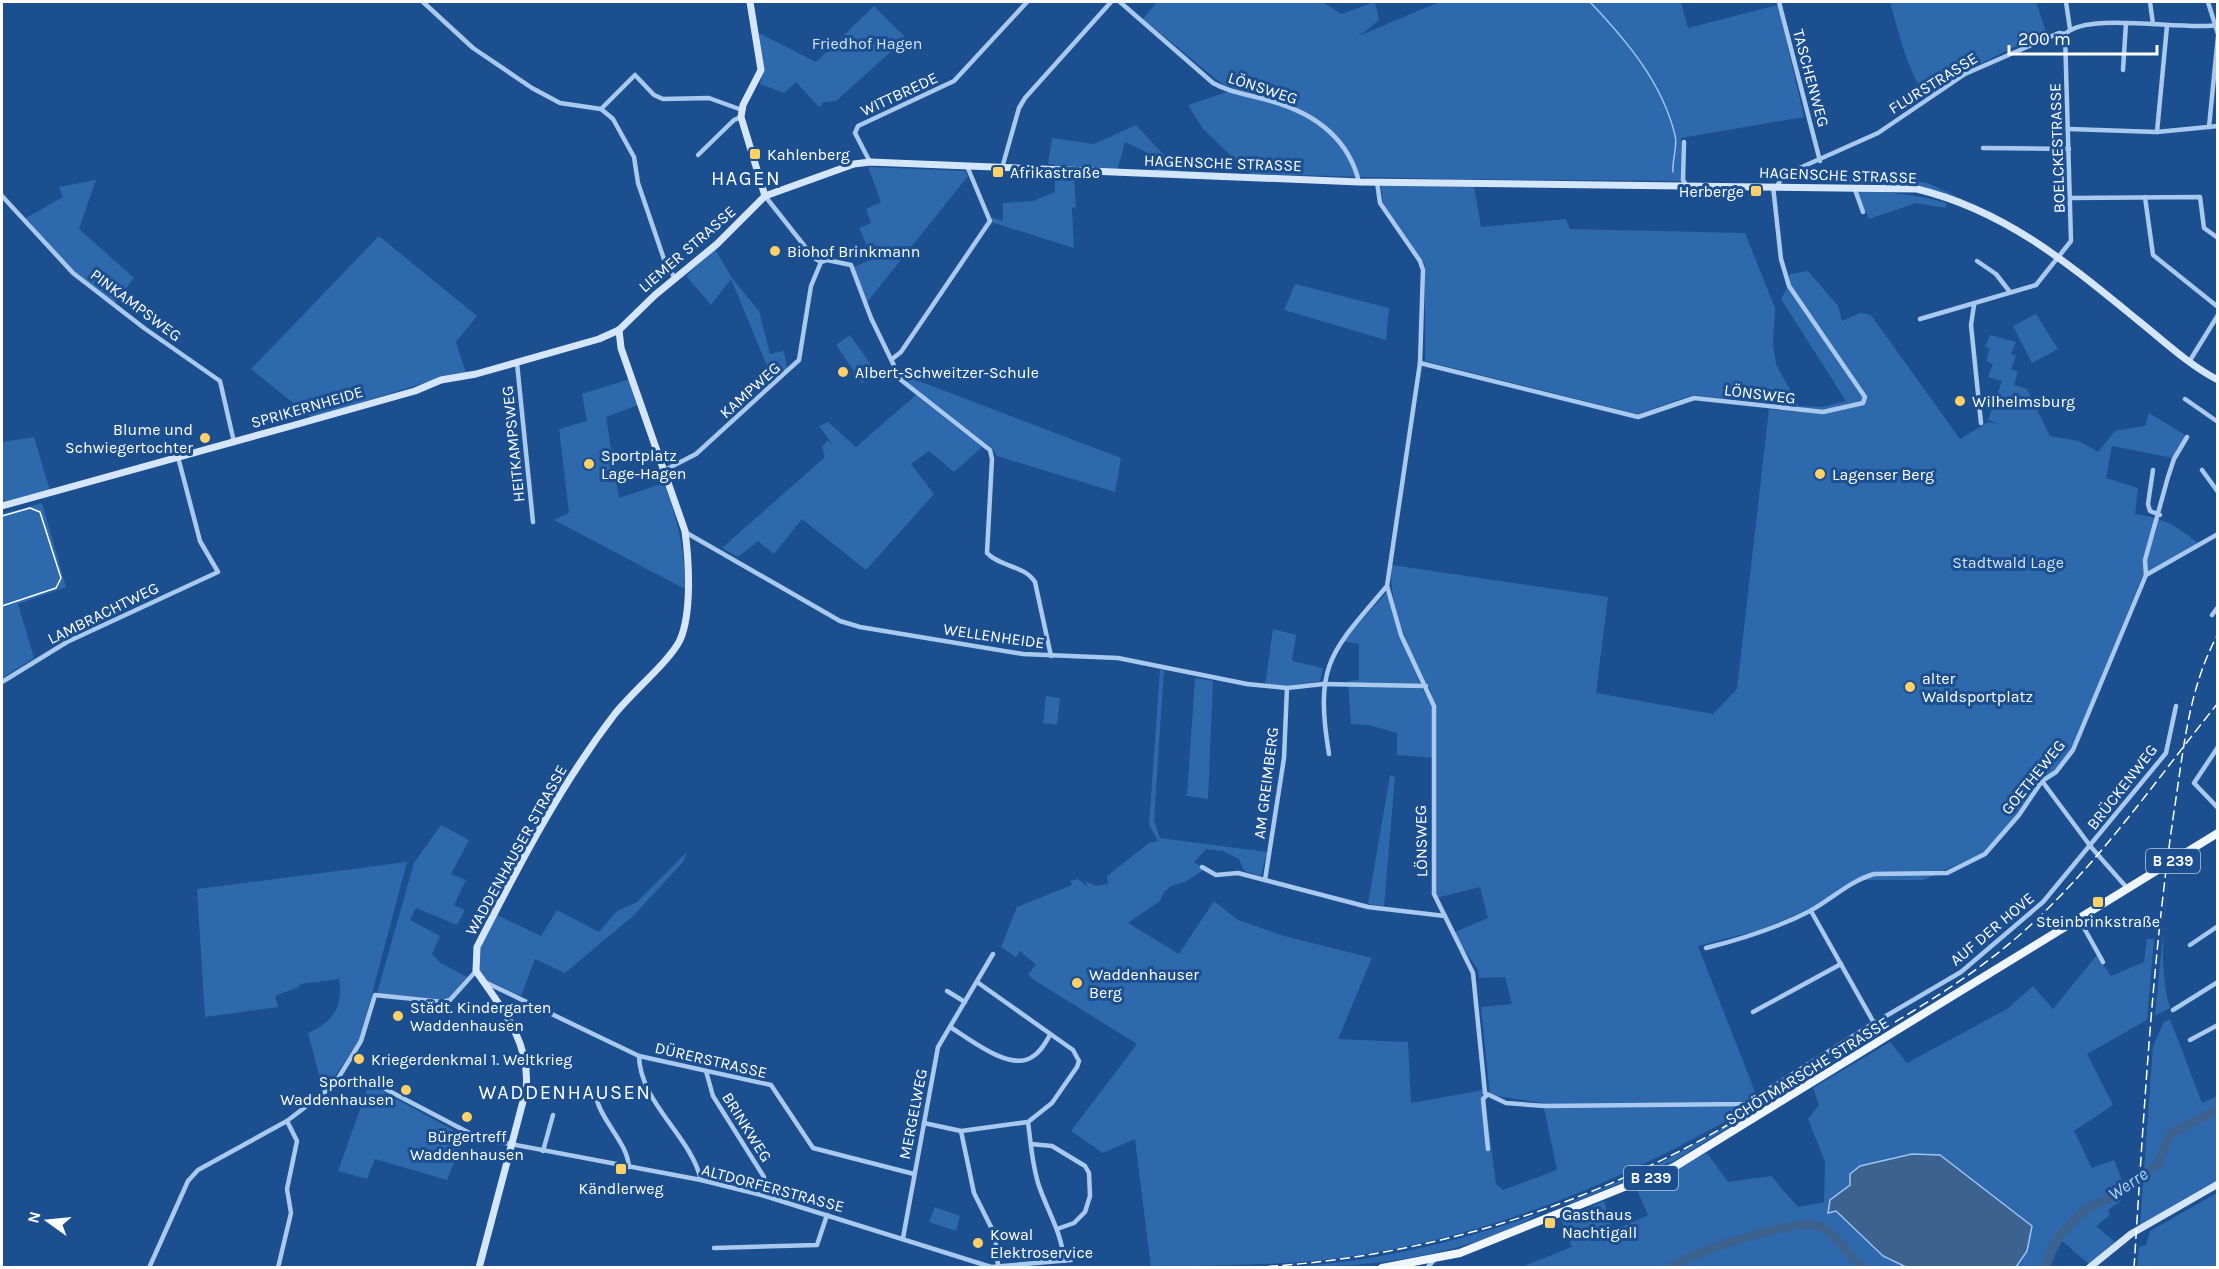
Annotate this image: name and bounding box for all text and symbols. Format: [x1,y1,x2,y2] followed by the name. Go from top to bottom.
[2009,18,2158,56] scale bar
[1789,27,1833,129] street label: TASCHENWEG
[2018,28,2071,50] text: 200 m
[812,34,922,53] park label: Friedhof Hagen
[1885,48,1981,118] street label: FLURSTRASSE
[857,68,941,120] street label: WITTBREDE
[1226,68,1300,108] street label: LÖNSWEG
[2045,83,2069,213] street label: BOELCKESTRASSE
[767,145,850,164] place label: Kahlenberg
[748,147,762,161] marker: Kahlenberg
[1144,151,1302,175] street label: HAGENSCHE STRASSE
[1010,163,1100,182] place label: Afrikastraße
[1759,163,1917,187] street label: HAGENSCHE STRASSE
[991,165,1005,179] marker: Afrikastraße
[711,167,781,190] district label: HAGEN
[1679,182,1744,201] place label: Herberge
[1749,184,1763,198] marker: Herberge
[635,202,739,296] street label: LIEMER STRASSE
[787,242,920,261] place label: Biohof Brinkmann
[768,244,782,258] marker: Biohof Brinkmann
[87,265,185,345] street label: PINKAMPSWEG
[716,358,784,422] street label: KAMPWEG
[855,363,1039,382] place label: Albert-Schweitzer-Schule
[836,365,850,379] marker: Albert-Schweitzer-Schule
[1723,380,1797,408] street label: LÖNSWEG
[249,382,365,432] street label: SPRIKERNHEIDE
[497,385,529,503] street label: HEITKAMPSWEG
[1972,392,2075,411] place label: Wilhelmsburg
[1953,394,1967,408] marker: Wilhelmsburg
[65,420,193,457] place label: Blume und Schwiegertochter
[198,431,212,445] marker: Blume und Schwiegertochter
[601,446,687,483] place label: Sportplatz Lage-Hagen
[582,457,596,471] marker: Sportplatz Lage-Hagen
[1832,465,1934,484] place label: Lagenser Berg
[1813,467,1827,481] marker: Lagenser Berg
[1952,553,2064,572] park label: Stadtwald Lage
[44,578,162,648] street label: LAMBRACHTWEG
[942,620,1046,652] street label: WELLENHEIDE
[1922,669,2033,706] place label: alter Waldsportplatz
[1903,680,1917,694] marker: alter Waldsportplatz
[1250,726,1282,840] street label: AM GREIMBERG
[1997,736,2069,818] street label: GOETHEWEG
[2083,740,2161,834] street label: BRÜCKENWEG
[461,762,571,938] street label: WADDENHAUSER STRASSE
[1411,805,1431,877] street label: LÖNSWEG
[2146,849,2200,873] road number: B 239
[1946,888,2038,970] street label: AUF DER HOVE
[2091,895,2105,909] marker: Steinbrinkstraße
[2036,912,2160,931] place label: Steinbrinkstraße
[1089,965,1199,1002] place label: Waddenhauser Berg
[1070,976,1084,990] marker: Waddenhauser Berg
[410,998,552,1035] place label: Städt. Kindergarten Waddenhausen
[391,1009,405,1023] marker: Städt. Kindergarten Waddenhausen
[1722,1013,1892,1129] street label: SCHÖTMARSCHE STRASSE
[653,1038,769,1082] street label: DÜRERSTRASSE
[371,1050,572,1069] place label: Kriegerdenkmal 1. Weltkrieg
[352,1052,366,1066] marker: Kriegerdenkmal 1. Weltkrieg
[895,1067,931,1161] street label: MERGELWEG
[280,1072,394,1109] place label: Sporthalle Waddenhausen
[479,1081,651,1104] district label: WADDENHAUSEN
[399,1083,413,1097] marker: Sporthalle Waddenhausen
[718,1089,776,1165] street label: BRINKWEG
[460,1110,474,1124] marker: Bürgertreff Waddenhausen
[410,1127,524,1164] place label: Bürgertreff Waddenhausen
[700,1160,846,1216] street label: ALTDORFERSTRASSE
[614,1162,628,1176] marker: Kändlerweg
[2104,1163,2152,1205] water label: Werre
[1624,1166,1678,1190] road number: B 239
[579,1179,663,1198] place label: Kändlerweg
[18,1191,78,1251] north arrow
[1562,1205,1637,1242] place label: Gasthaus Nachtigall
[23,1209,45,1225] text: N
[1543,1216,1557,1230] marker: Gasthaus Nachtigall
[990,1225,1093,1262] place label: Kowal Elektroservice
[971,1236,985,1250] marker: Kowal Elektroservice

